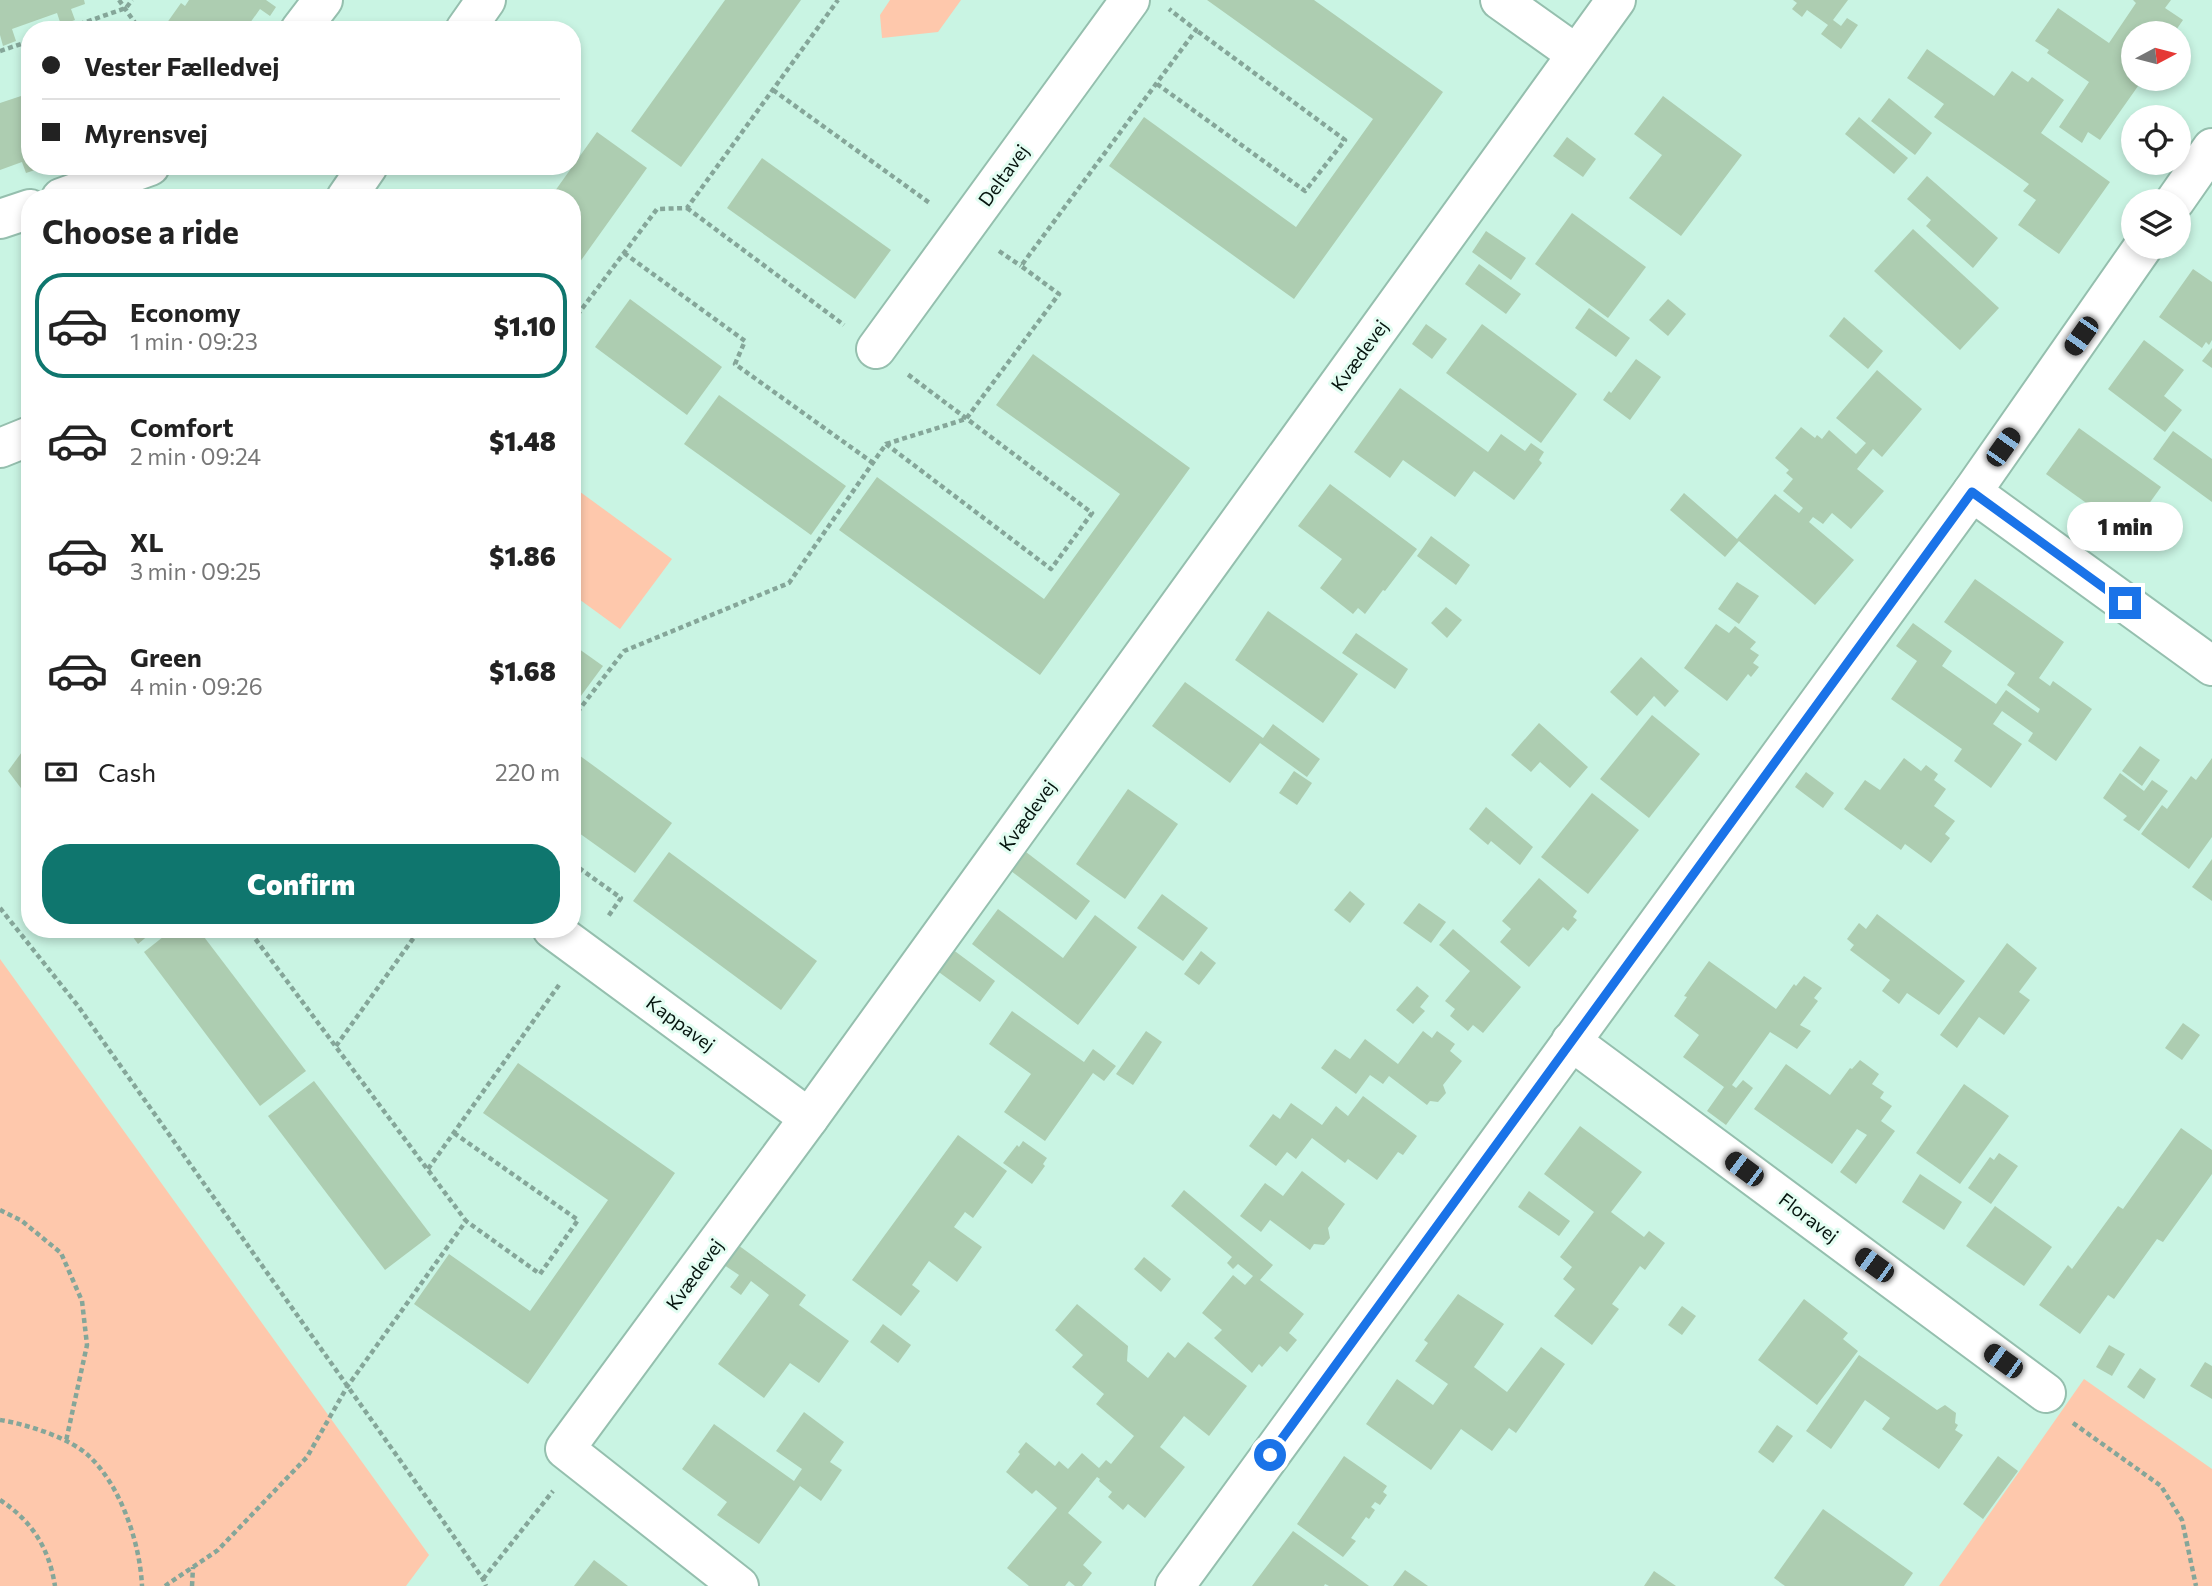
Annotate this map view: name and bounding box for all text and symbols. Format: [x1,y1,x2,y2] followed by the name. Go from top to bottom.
[2121,21,2191,91] north arrow
[2121,21,2191,259] map controls
[84,50,280,81] text: Vester Fælledvej
[2121,105,2191,175] button: locate
[84,117,208,148] text: Myrensvej
[973,140,1033,210] street label: Deltavej
[2121,189,2191,259] button: layers
[42,211,239,251] text: Choose a ride
[46,294,109,357] icon: car
[130,296,241,327] text: Economy
[494,310,556,341] text: $1.10
[2061,313,2102,359] car
[1326,315,1392,395] street label: Kvædevej
[130,327,258,355] text: 1 min · 09:23
[46,409,109,472] icon: car
[130,411,233,442] text: Comfort
[1983,424,2024,470] car
[489,425,556,456] text: $1.48
[130,442,261,470] text: 2 min · 09:24
[2067,502,2183,550] callout: 1 min
[2097,512,2153,540] text: 1 min
[46,524,109,587] icon: car
[130,526,164,557] text: XL
[489,540,556,571] text: $1.86
[130,557,261,585] text: 3 min · 09:25
[2109,587,2141,619] route end
[46,639,109,702] icon: car
[130,641,202,672] text: Green
[489,655,556,686] text: $1.68
[130,672,263,700] text: 4 min · 09:26
[42,753,80,791] icon: cash
[98,756,156,787] text: Cash
[495,758,560,786] text: 220 m
[994,775,1060,855] street label: Kvædevej
[42,844,560,924] button: Confirm
[642,990,720,1056] street label: Kappavej
[1721,1148,1768,1190] car
[1775,1187,1843,1247] street label: Floravej
[661,1234,727,1314] street label: Kvædevej
[1851,1244,1898,1286] car
[1980,1340,2027,1382] car
[1254,1439,1286,1471] route start

